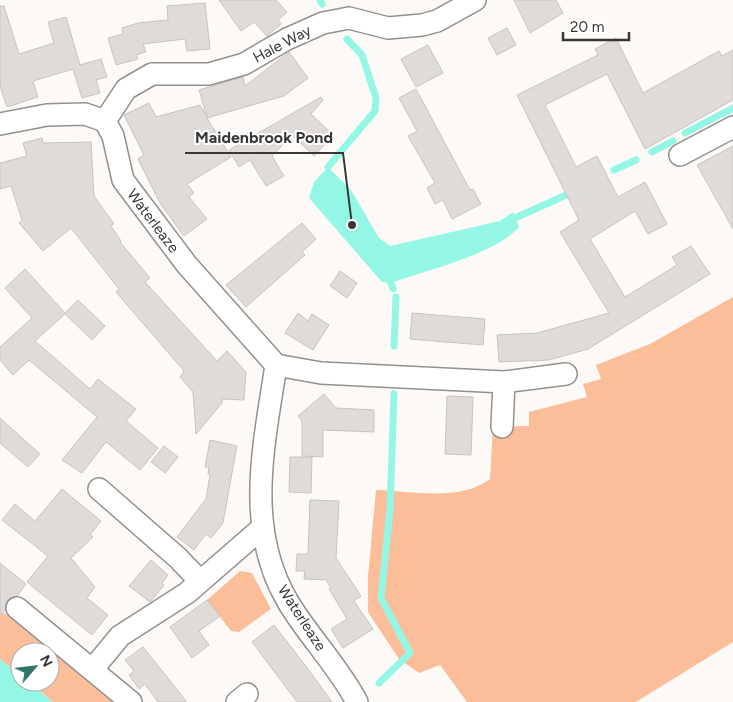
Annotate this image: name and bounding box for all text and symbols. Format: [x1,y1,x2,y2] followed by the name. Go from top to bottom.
[563,10,629,42] scale bar
[570,18,604,36] text: 20 m
[250,21,314,67] street label: Hale Way
[185,122,343,153] callout: Maidenbrook Pond
[195,128,333,147] text: Maidenbrook Pond
[123,186,183,256] street label: Waterleaze
[274,582,330,654] street label: Waterleaze
[10,642,60,692] north arrow
[36,652,56,670] text: N

